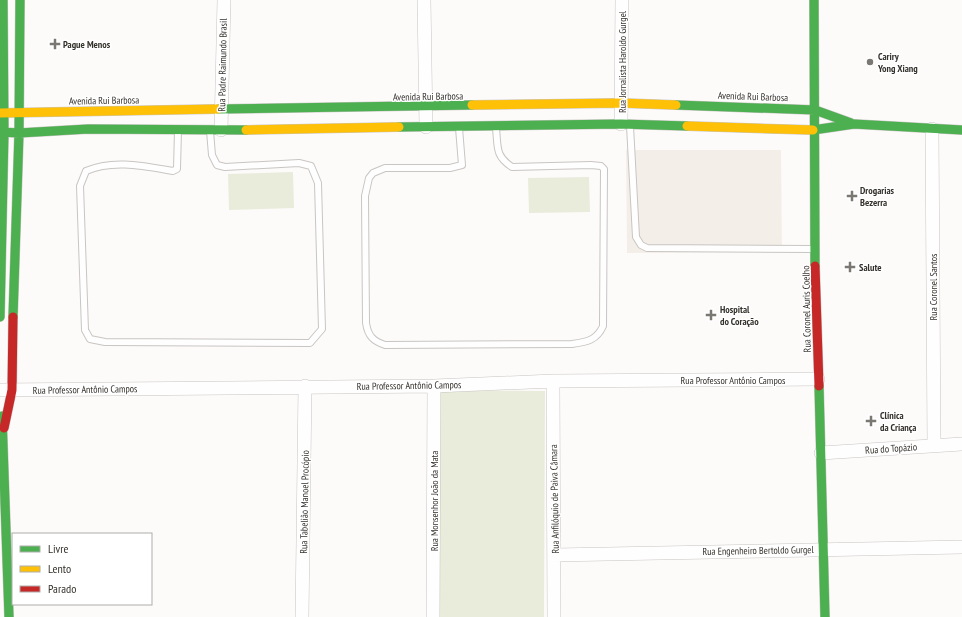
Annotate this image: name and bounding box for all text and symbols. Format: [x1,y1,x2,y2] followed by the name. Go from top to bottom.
[616,10,629,113] street label: Rua Jornalista Haroldo Gurgel
[215,18,230,112] street label: Rua Padre Raimundo Brasil
[63,38,111,51] place label: Pague Menos
[50,39,60,49] marker: Pague Menos
[877,50,918,75] place label: Cariry Yong Xiang
[865,57,875,67] marker: Cariry Yong Xiang
[393,89,463,104] street label: Avenida Rui Barbosa
[718,89,788,104] street label: Avenida Rui Barbosa
[69,93,139,108] street label: Avenida Rui Barbosa
[860,184,895,209] place label: Drogarias Bezerra
[847,191,857,201] marker: Drogarias Bezerra
[927,253,940,320] street label: Rua Coronel Santos
[844,261,856,273] marker: Salute
[859,261,882,274] place label: Salute
[799,265,814,353] street label: Rua Coronel Auris Coelho
[720,303,759,328] place label: Hospital do Coração
[705,309,717,321] marker: Hospital do Coração
[681,374,786,387] street label: Rua Professor Antônio Campos
[356,378,462,393] street label: Rua Professor Antônio Campos
[32,382,138,397] street label: Rua Professor Antônio Campos
[880,409,916,434] place label: Clínica da Criança
[865,415,877,427] marker: Clínica da Criança
[865,440,917,457] street label: Rua do Topázio
[547,444,562,554] street label: Rua Anfilóquio de Paiva Câmara
[297,450,312,554] street label: Rua Tabelião Manoel Procópio
[428,451,441,551] street label: Rua Monsenhor João da Mata
[12,533,152,605] legend
[48,541,69,556] text: Livre
[702,543,814,558] street label: Rua Engenheiro Bertoldo Gurgel
[48,561,71,576] text: Lento
[48,581,76,596] text: Parado

